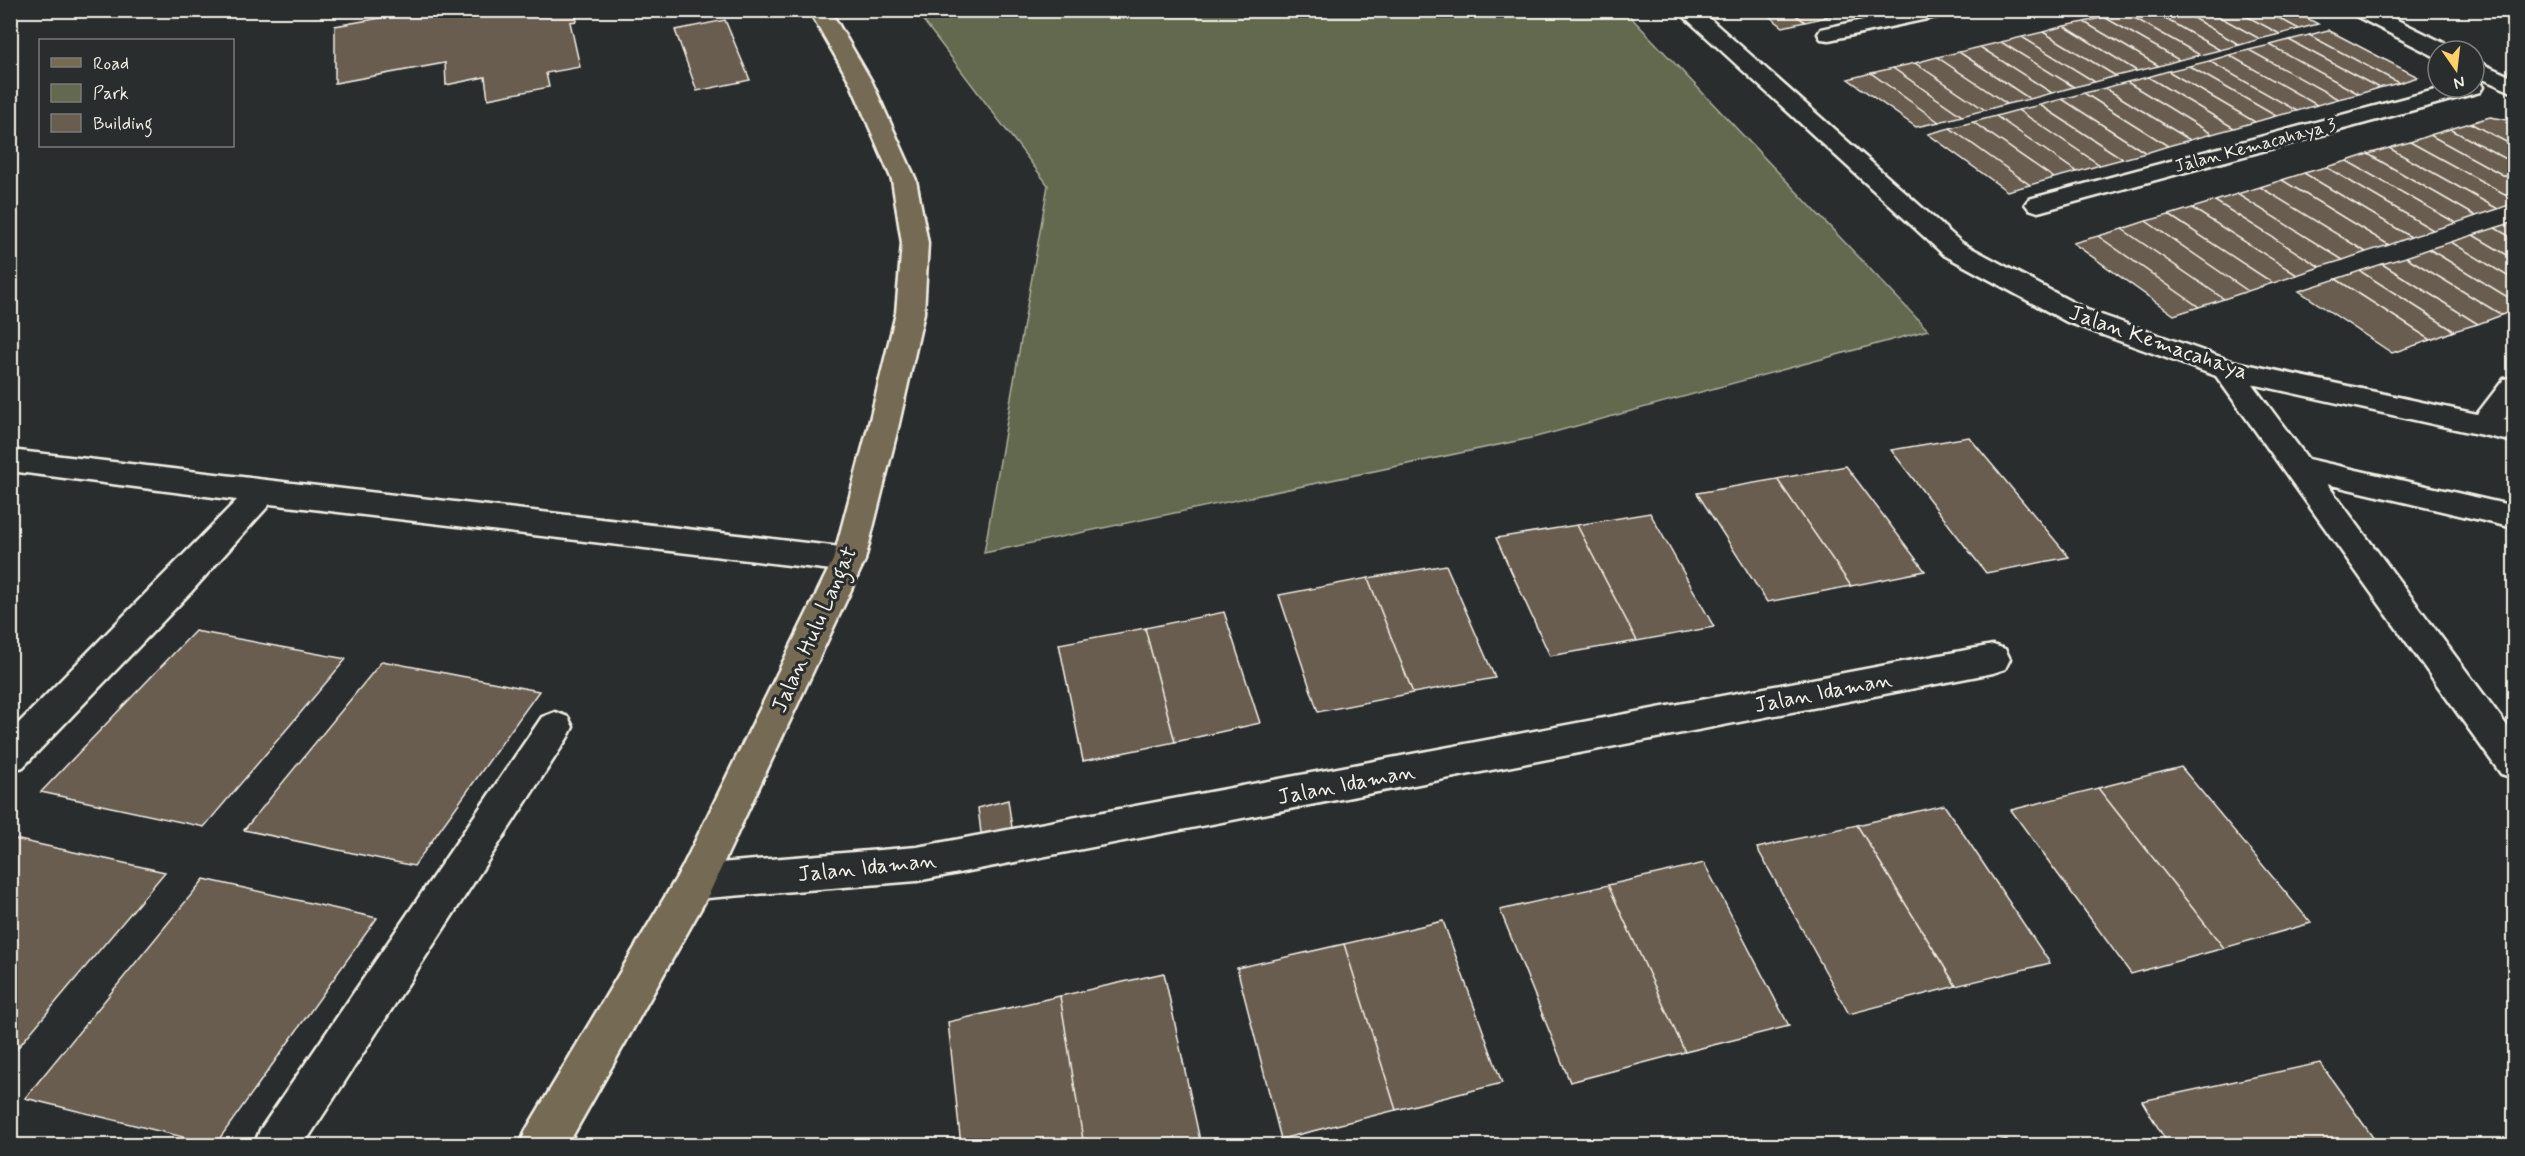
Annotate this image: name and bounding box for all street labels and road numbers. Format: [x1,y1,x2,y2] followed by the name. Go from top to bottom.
[2172,113,2339,179] street label: Jalan Kemacahaya 3
[2065,299,2252,387] street label: Jalan Kemacahaya
[766,542,867,718] street label: Jalan Hulu Langat
[1752,666,1894,720] street label: Jalan Idaman
[1275,758,1417,812] street label: Jalan Idaman
[796,847,938,889] street label: Jalan Idaman

